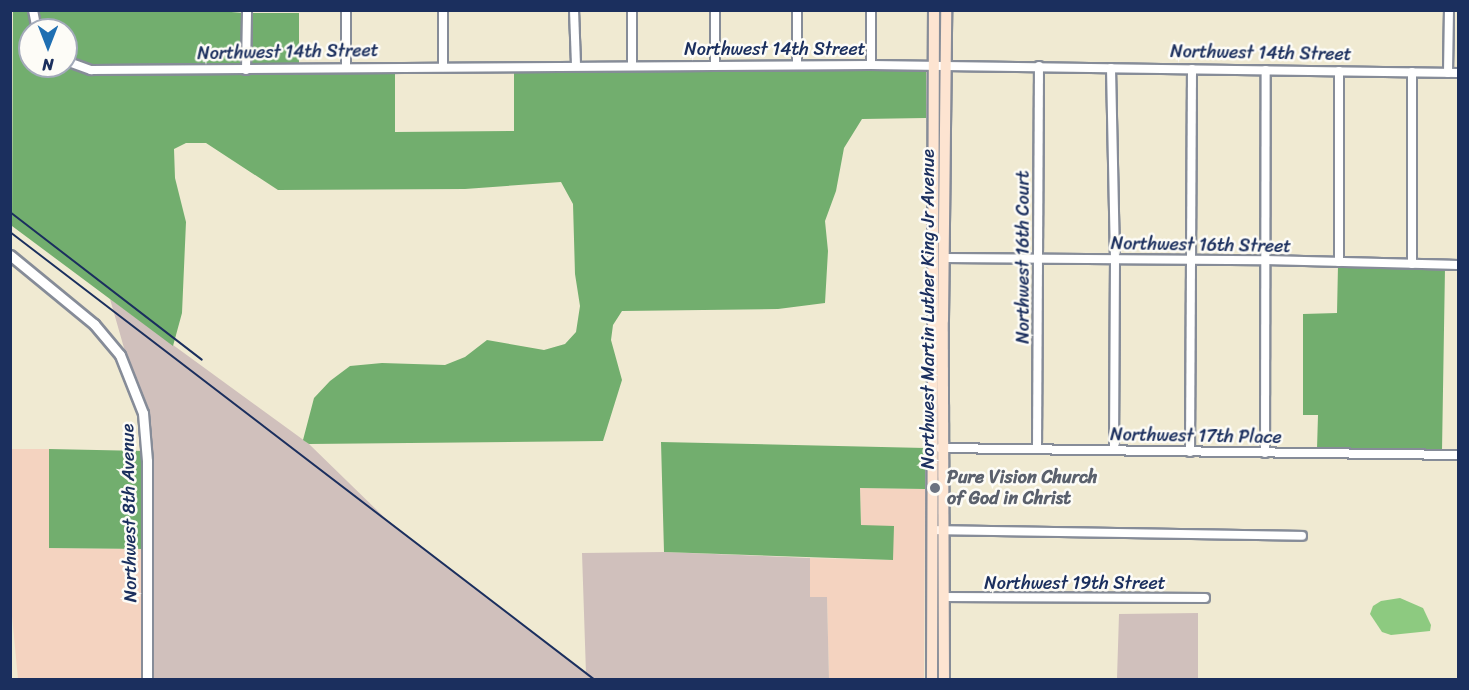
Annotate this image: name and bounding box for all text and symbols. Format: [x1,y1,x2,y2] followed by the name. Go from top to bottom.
[18,18,78,78] north arrow
[684,38,866,60] street label: Northwest 14th Street
[197,40,379,64] street label: Northwest 14th Street
[1170,41,1352,65] street label: Northwest 14th Street
[42,50,54,79] text: N
[917,149,939,469] street label: Northwest Martin Luther King Jr Avenue
[1012,170,1034,344] street label: Northwest 16th Court
[1111,233,1291,257] street label: Northwest 16th Street
[117,424,141,602] street label: Northwest 8th Avenue
[1110,424,1282,448] street label: Northwest 17th Place
[947,467,1097,510] place label: Pure Vision Church of God in Christ
[928,481,942,495] marker: Pure Vision Church of God in Christ
[984,572,1166,594] street label: Northwest 19th Street

